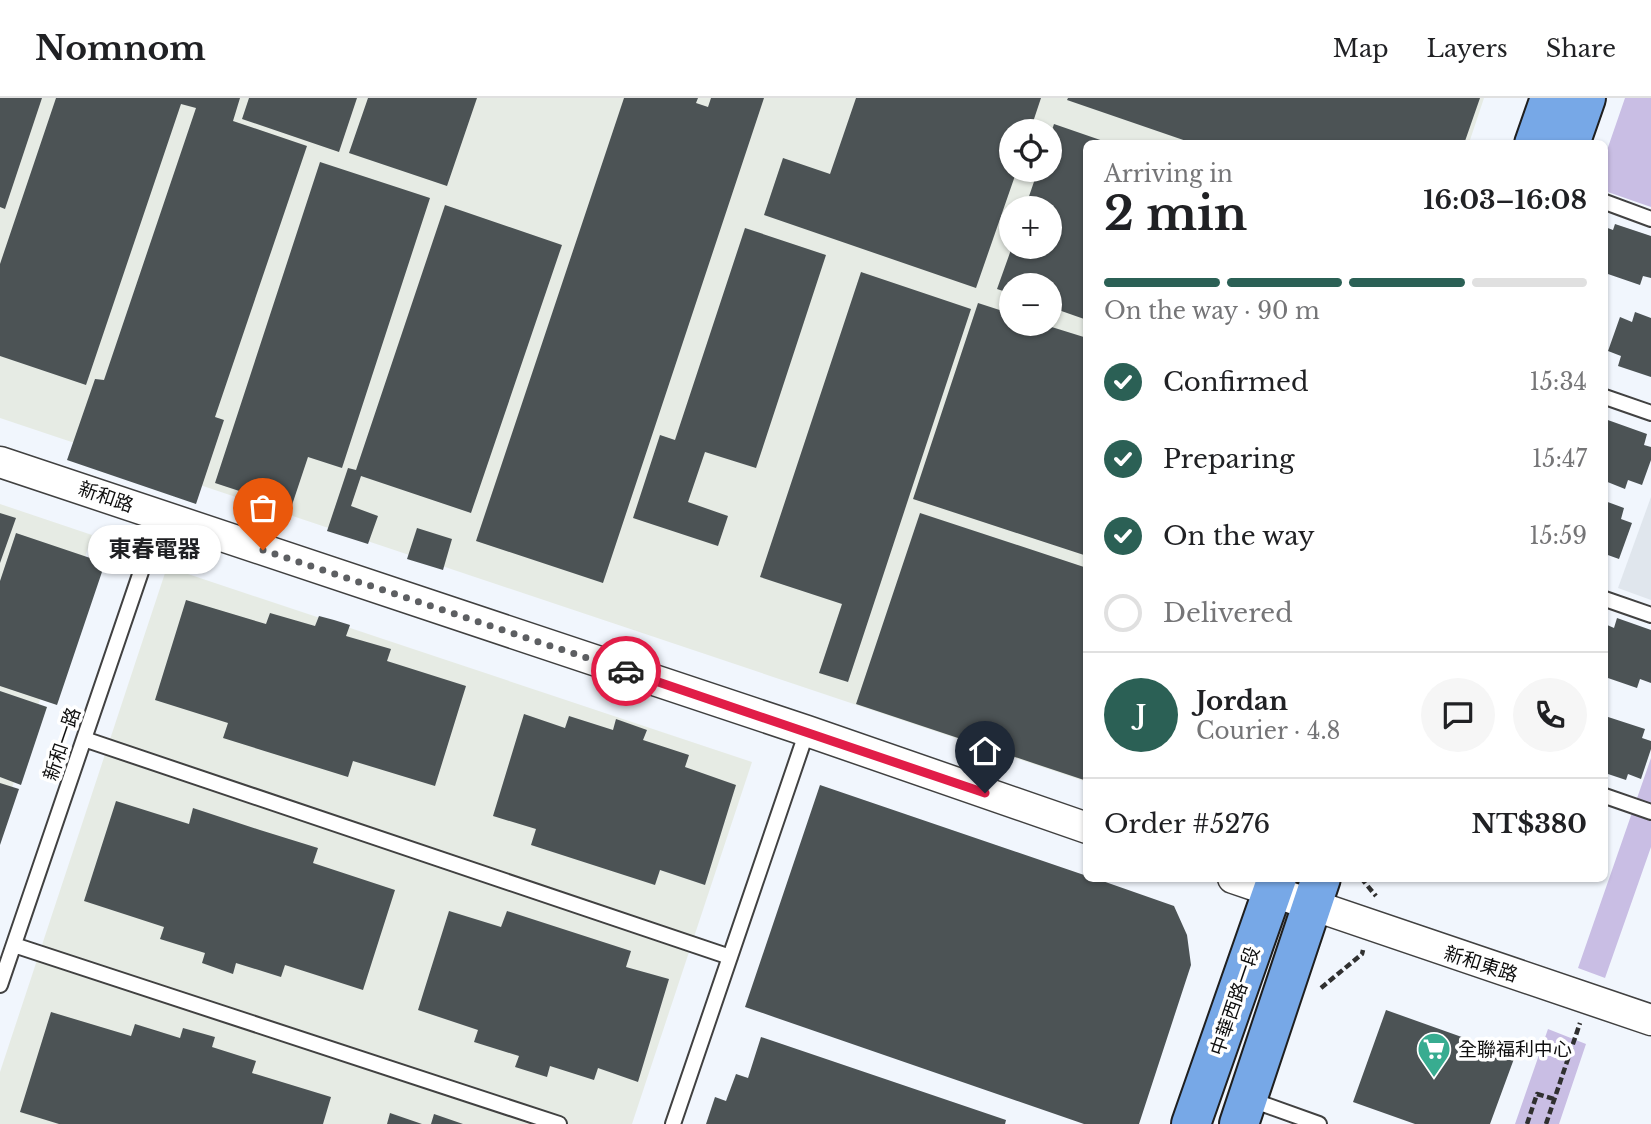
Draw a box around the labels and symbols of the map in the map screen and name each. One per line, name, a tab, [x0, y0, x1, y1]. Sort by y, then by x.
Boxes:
street label: 新和路	[75, 477, 137, 517]
pin	[233, 478, 293, 550]
callout: 東春電器	[88, 526, 221, 574]
courier	[591, 636, 661, 706]
street label: 新和一路	[39, 704, 85, 784]
pin	[955, 721, 1015, 793]
street label: 新和東路	[1441, 941, 1521, 987]
street label: 中華西路一段	[1206, 943, 1264, 1059]
supermarket icon: 全聯福利中心	[1415, 1030, 1453, 1079]
place label: 全聯福利中心	[1458, 1038, 1572, 1061]

